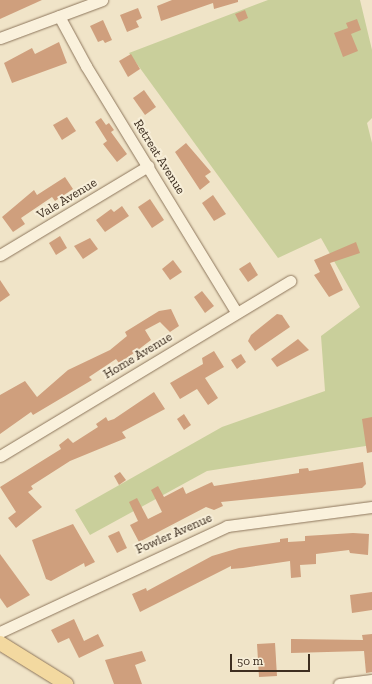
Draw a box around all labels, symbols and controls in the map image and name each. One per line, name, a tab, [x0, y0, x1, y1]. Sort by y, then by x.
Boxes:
street label: Retreat Avenue	[130, 117, 188, 197]
street label: Vale Avenue	[34, 175, 100, 223]
street label: Home Avenue	[101, 329, 175, 383]
street label: Fowler Avenue	[133, 510, 215, 558]
scale bar	[232, 646, 312, 672]
text: 50 m	[237, 654, 263, 668]

